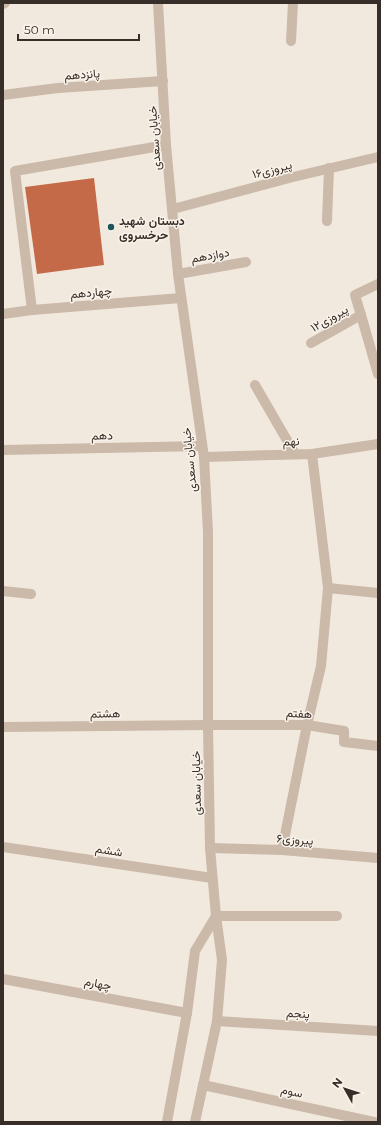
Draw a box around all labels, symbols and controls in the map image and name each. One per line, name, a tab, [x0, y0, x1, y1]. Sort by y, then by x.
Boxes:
scale bar	[18, 16, 139, 42]
text: 50 m	[24, 22, 55, 37]
street label: پانزدهم	[64, 65, 101, 84]
street label: خیابان سعدی	[144, 105, 165, 171]
street label: پیروزی۱۶	[250, 157, 294, 182]
place label: دبستان شهید حرخسروی	[119, 213, 185, 243]
marker: دبستان شهید حرخسروی	[106, 222, 116, 232]
street label: دوازدهم	[190, 244, 231, 267]
street label: چهاردهم	[69, 283, 113, 302]
street label: پیروزی۱۲	[307, 301, 351, 336]
street label: دهم	[91, 427, 113, 444]
street label: خیابان سعدی	[178, 427, 201, 493]
street label: نهم	[282, 433, 300, 450]
street label: هشتم	[90, 705, 120, 722]
street label: هفتم	[285, 705, 312, 722]
street label: خیابان سعدی	[188, 751, 205, 815]
street label: پیروزی۶	[276, 830, 314, 849]
street label: ششم	[94, 840, 124, 861]
street label: چهارم	[83, 973, 113, 994]
street label: پنجم	[286, 1005, 311, 1022]
north arrow	[325, 1069, 365, 1109]
text: N	[329, 1075, 345, 1091]
street label: سوم	[280, 1081, 304, 1102]

